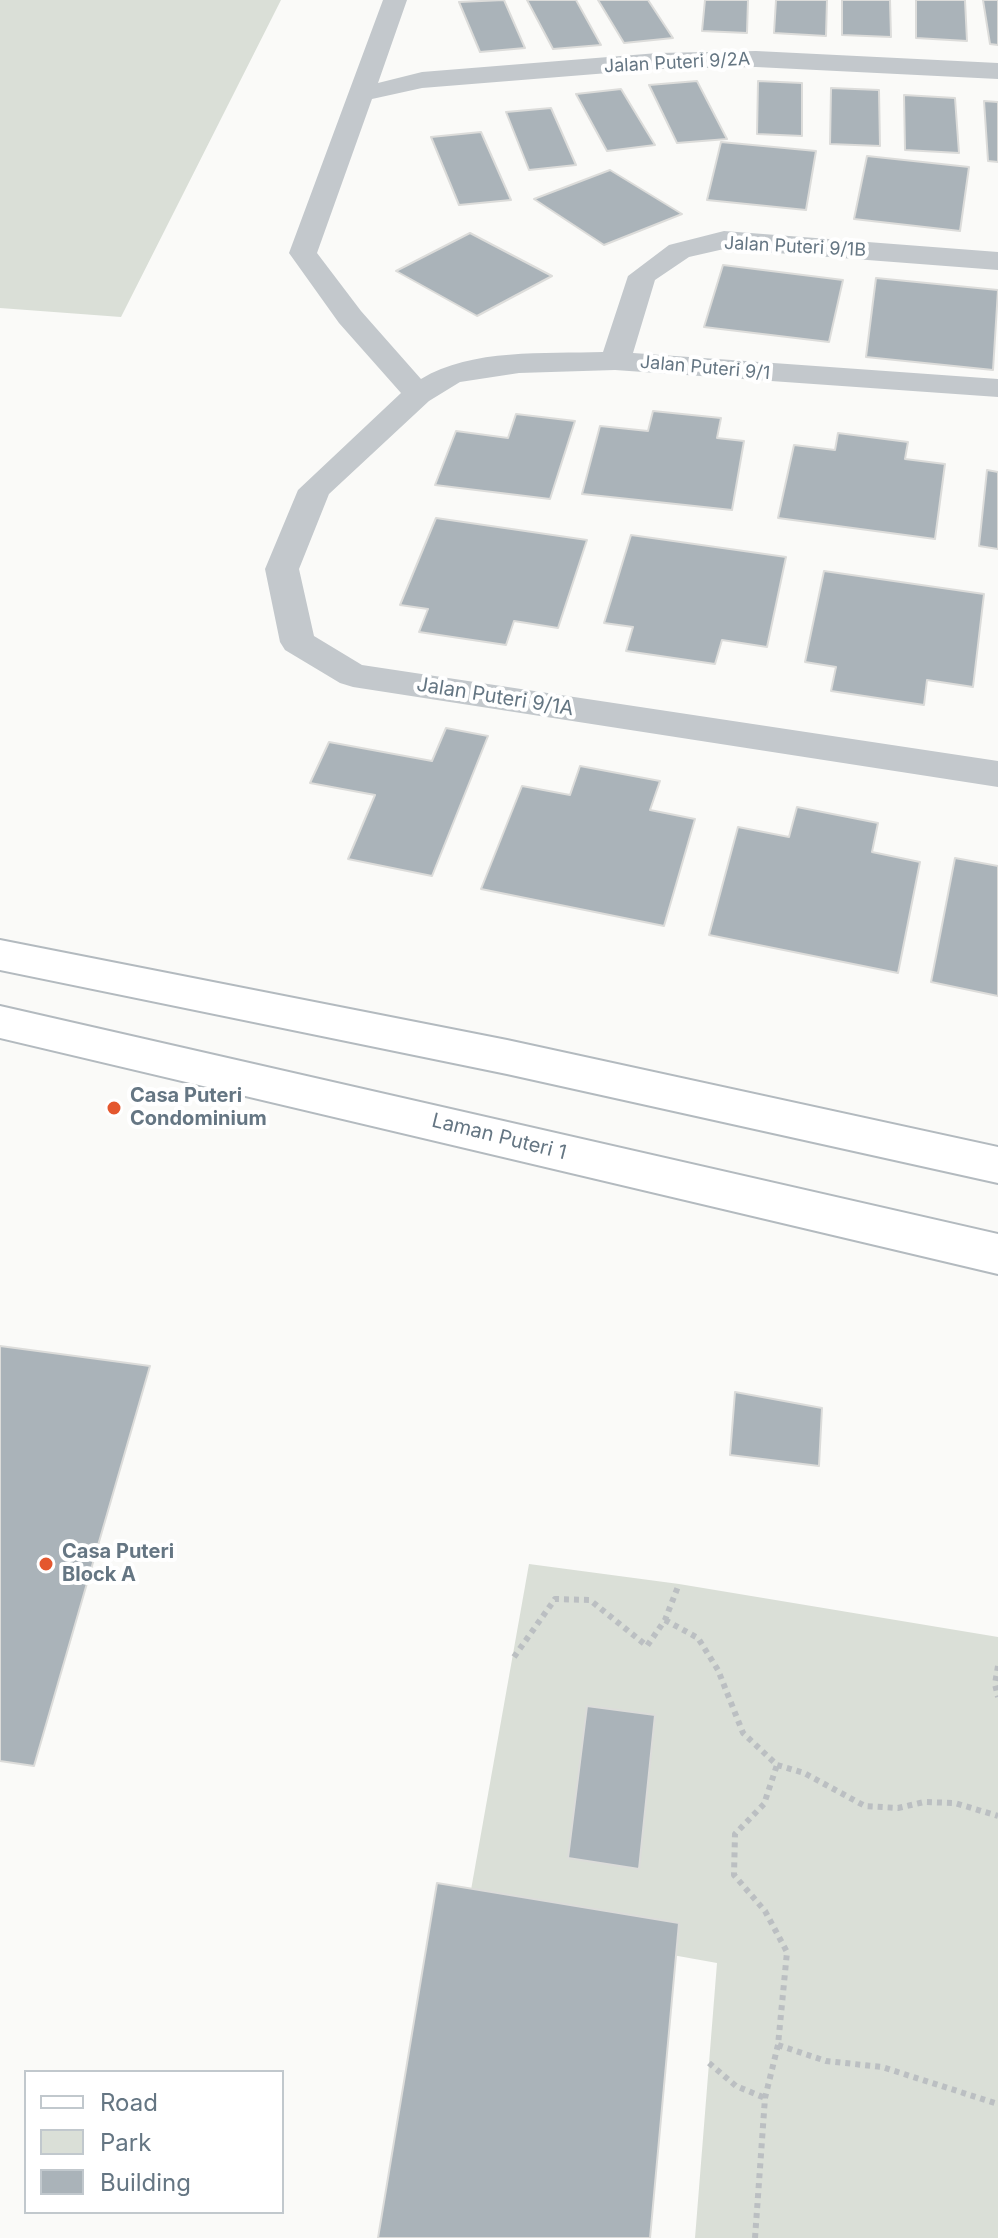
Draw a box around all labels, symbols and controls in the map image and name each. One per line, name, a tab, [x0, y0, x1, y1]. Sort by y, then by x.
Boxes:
street label: Jalan Puteri 9/2A	[603, 48, 751, 78]
street label: Jalan Puteri 9/1B	[723, 232, 867, 262]
street label: Jalan Puteri 9/1	[639, 352, 771, 384]
street label: Jalan Puteri 9/1A	[415, 673, 575, 721]
place label: Casa Puteri Condominium	[130, 1084, 267, 1131]
marker: Casa Puteri Condominium	[105, 1099, 123, 1117]
street label: Laman Puteri 1	[429, 1109, 569, 1165]
place label: Casa Puteri Block A	[62, 1540, 174, 1587]
marker: Casa Puteri Block A	[37, 1555, 55, 1573]
legend	[24, 2070, 284, 2214]
text: Road	[100, 2088, 158, 2117]
text: Park	[100, 2128, 151, 2157]
text: Building	[100, 2168, 191, 2197]

